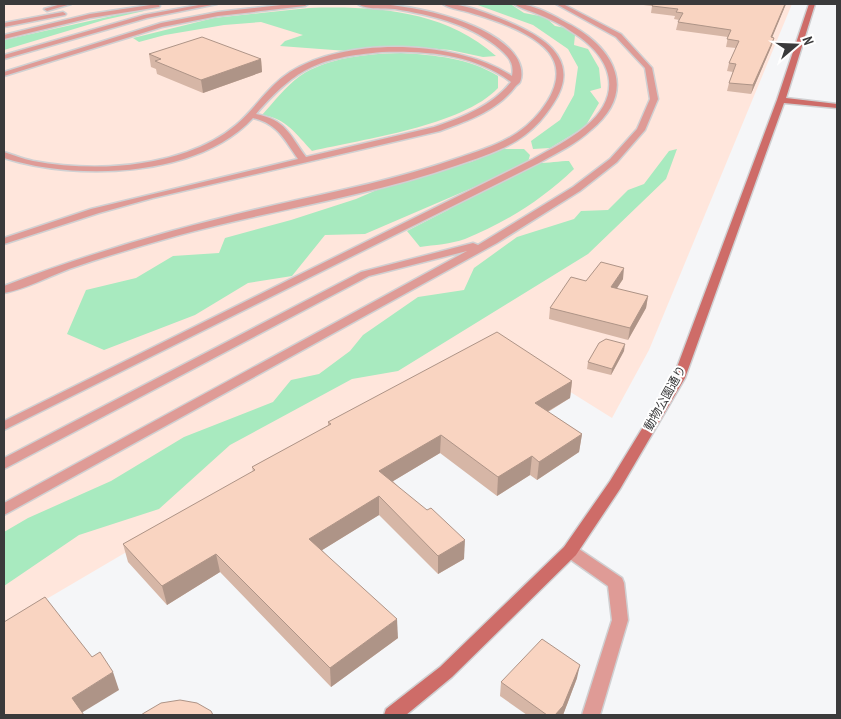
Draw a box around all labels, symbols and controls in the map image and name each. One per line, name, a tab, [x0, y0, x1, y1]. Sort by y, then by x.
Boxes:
north arrow	[771, 20, 821, 70]
text: N	[799, 34, 818, 47]
street label: 動物公園通り	[641, 363, 689, 433]

